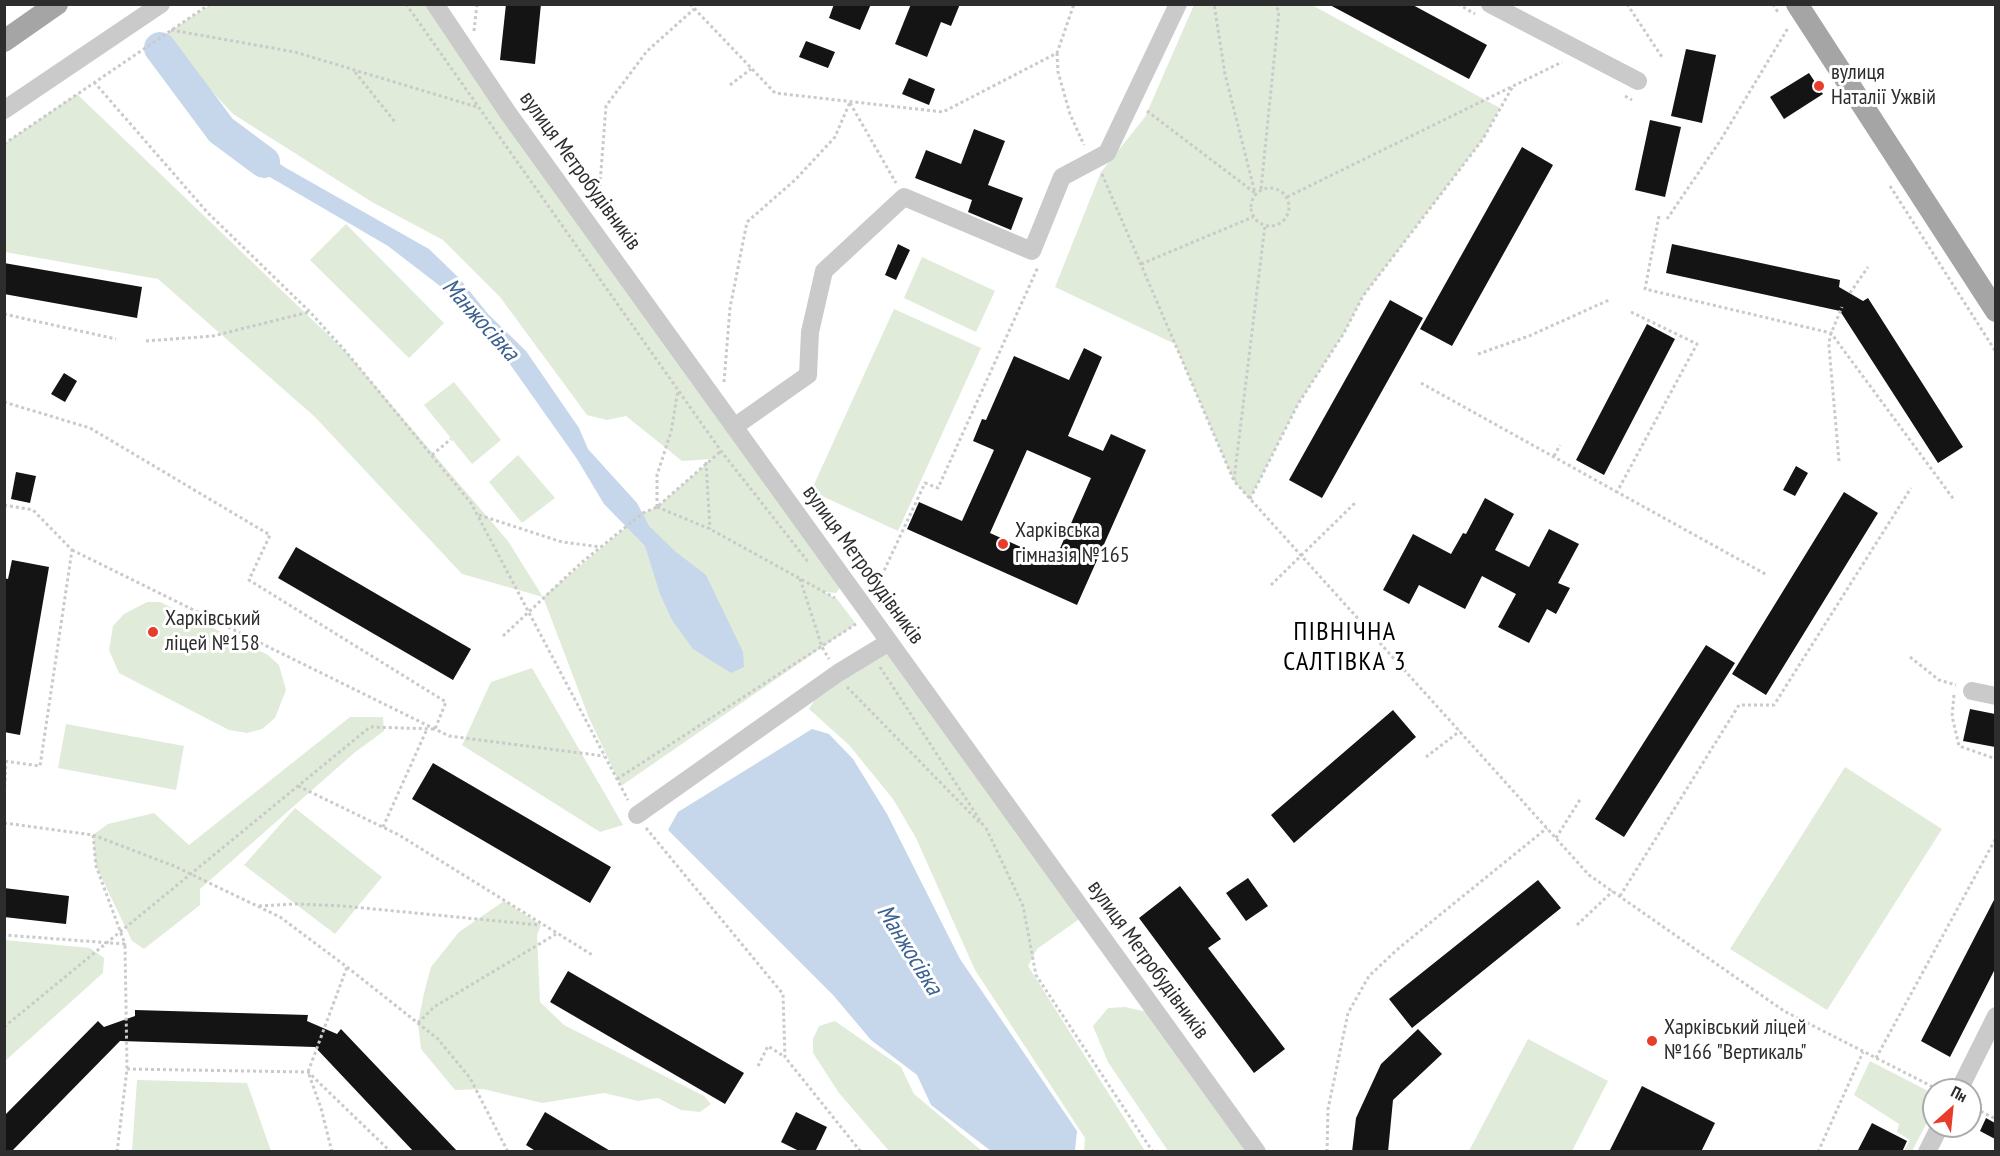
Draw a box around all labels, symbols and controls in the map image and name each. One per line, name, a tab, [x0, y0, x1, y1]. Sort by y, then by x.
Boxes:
place label: вулиця Наталії Ужвій	[1831, 60, 1936, 112]
marker: вулиця Наталії Ужвій	[1812, 79, 1826, 93]
street label: вулиця Метробудівників	[514, 87, 646, 255]
water label: Манжосівка	[436, 273, 524, 367]
street label: вулиця Метробудівників	[797, 481, 929, 649]
place label: Харківська гімназія №165	[1015, 518, 1130, 570]
marker: Харківська гімназія №165	[996, 537, 1010, 551]
place label: Харківський ліцей №158	[165, 606, 260, 658]
district label: ПІВНІЧНА САЛТІВКА 3	[1283, 617, 1407, 678]
marker: Харківський ліцей №158	[146, 625, 160, 639]
street label: вулиця Метробудівників	[1082, 876, 1214, 1044]
water label: Манжосівка	[870, 900, 948, 1000]
place label: Харківський ліцей №166 "Вертикаль"	[1664, 1015, 1807, 1066]
marker: Харківський ліцей №166 "Вертикаль"	[1645, 1034, 1659, 1048]
north arrow	[1922, 1078, 1982, 1138]
text: Пн	[1948, 1081, 1971, 1106]

